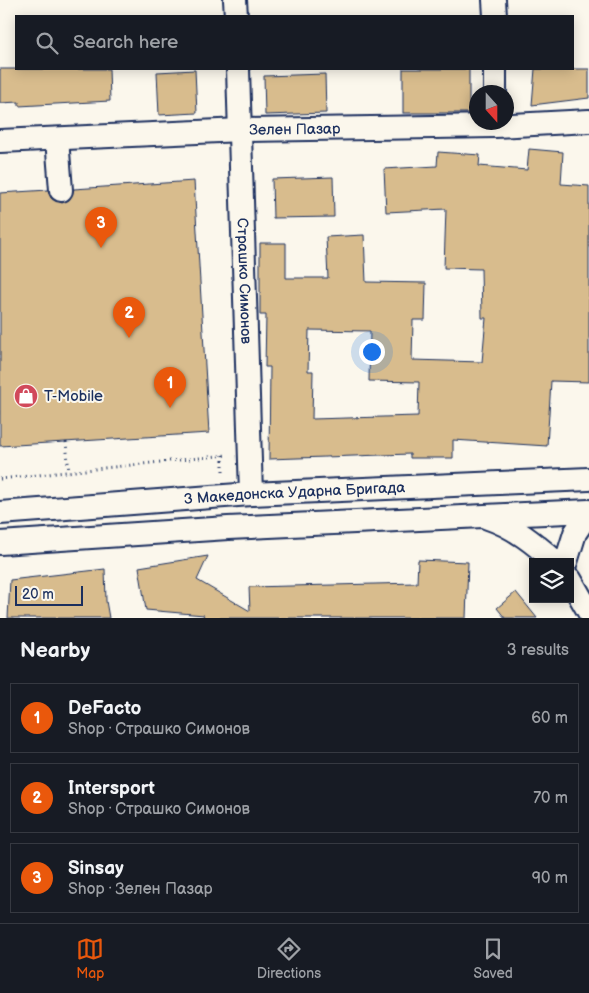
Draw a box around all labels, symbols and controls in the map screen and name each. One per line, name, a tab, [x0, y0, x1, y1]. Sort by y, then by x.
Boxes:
search box	[15, 15, 574, 70]
icon: search	[33, 29, 61, 57]
text: Search here	[73, 31, 178, 54]
north arrow	[469, 85, 514, 130]
street label: Зелен Пазар	[249, 119, 341, 140]
pin: 3	[85, 207, 117, 248]
street label: Страшко Симонов	[233, 218, 255, 344]
pin: 2	[113, 297, 145, 338]
your location	[359, 339, 385, 365]
pin: 1	[154, 367, 186, 408]
shop icon: T-Mobile	[13, 383, 39, 409]
place label: T-Mobile	[44, 387, 103, 406]
street label: 3 Македонска Ударна Бригада	[183, 478, 406, 509]
map controls	[529, 558, 574, 603]
button: layers	[529, 558, 574, 603]
scale bar	[15, 583, 82, 606]
text: 20 m	[22, 586, 54, 603]
text: Nearby	[20, 638, 90, 663]
text: 3 results	[507, 641, 569, 660]
text: DeFacto	[68, 697, 141, 720]
text: 1	[34, 709, 40, 728]
text: 60 m	[531, 709, 568, 728]
text: Shop · Страшко Симонов	[68, 720, 250, 739]
text: Intersport	[68, 777, 155, 800]
text: 2	[32, 789, 42, 808]
text: 70 m	[533, 789, 568, 808]
text: Shop · Страшко Симонов	[68, 800, 250, 819]
text: Sinsay	[68, 857, 124, 880]
text: 3	[32, 869, 42, 888]
text: 90 m	[532, 869, 568, 888]
text: Shop · Зелен Пазар	[68, 880, 213, 899]
tab: Map	[76, 935, 104, 982]
tab: Directions	[257, 935, 321, 982]
tab: Saved	[473, 935, 513, 982]

